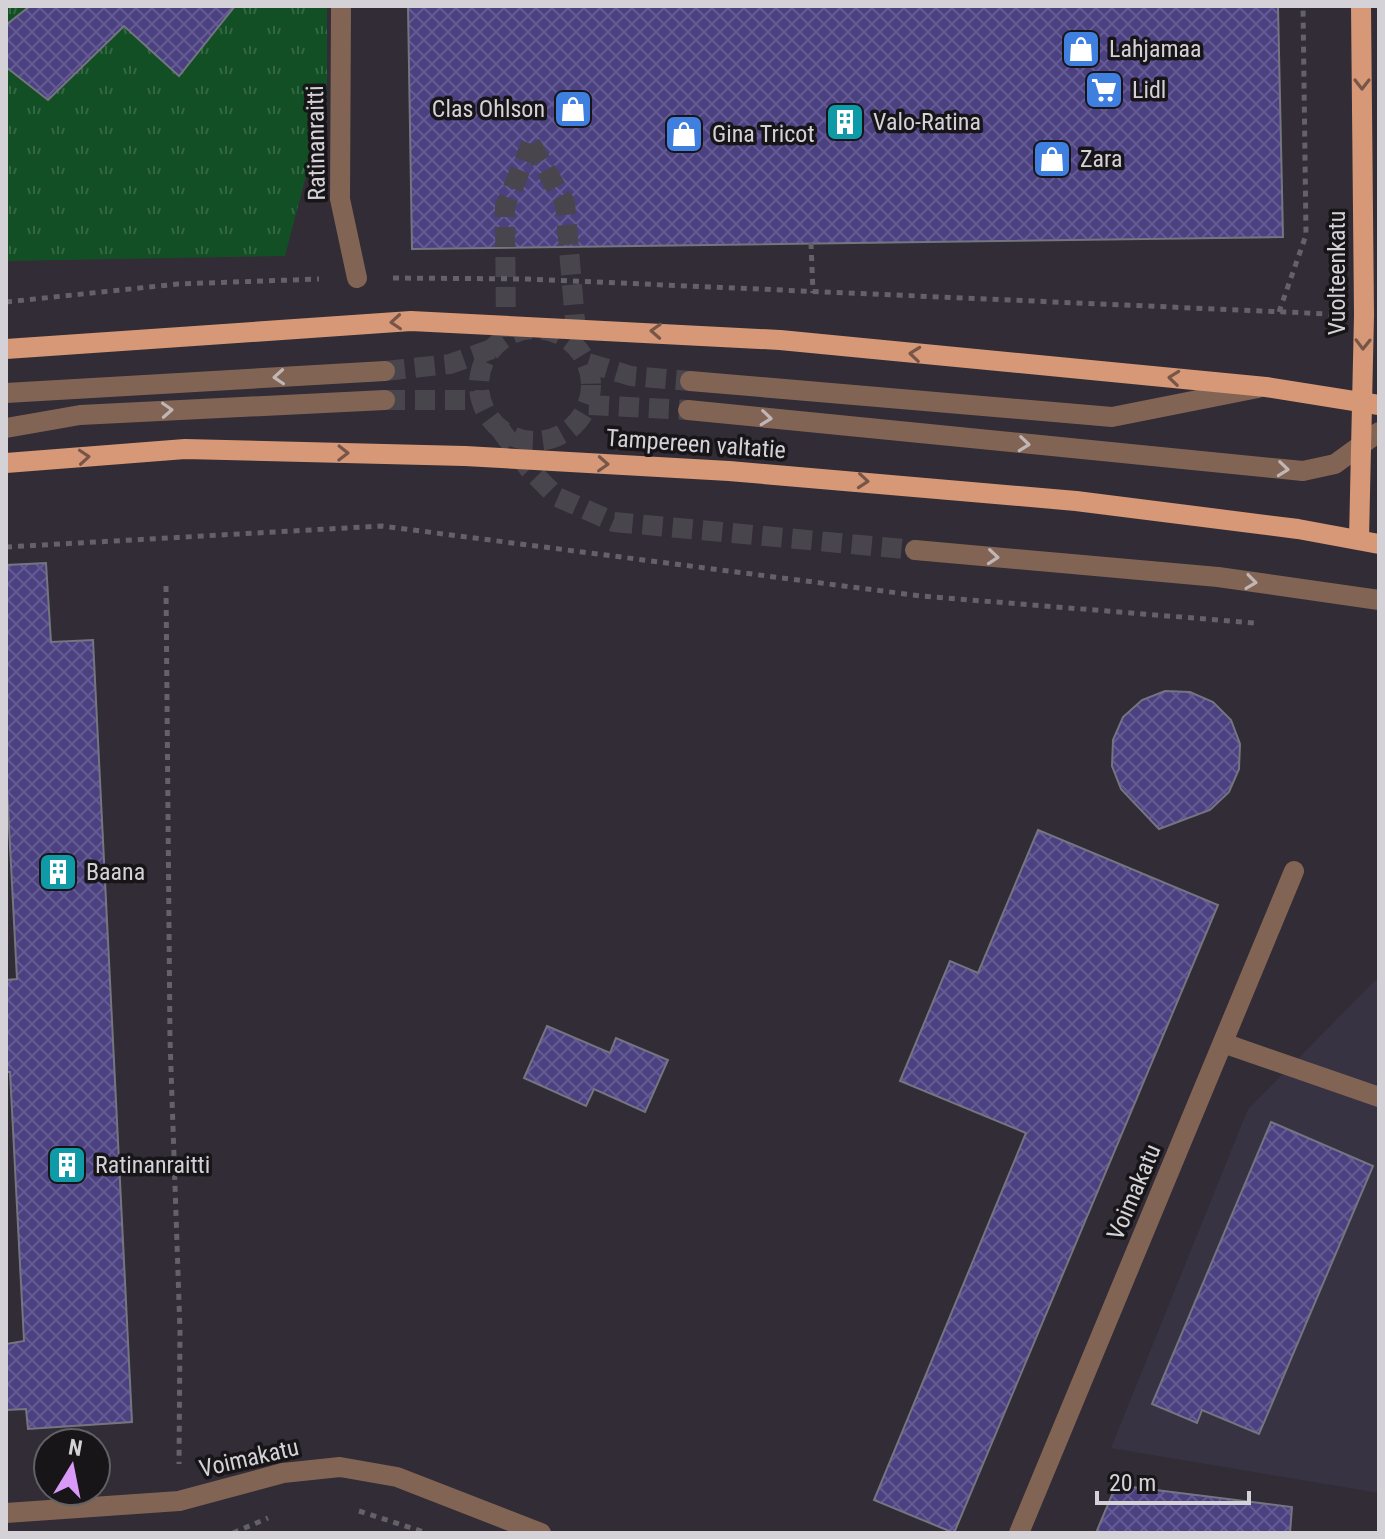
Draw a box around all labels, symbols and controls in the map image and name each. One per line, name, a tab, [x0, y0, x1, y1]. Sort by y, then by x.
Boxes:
shop icon: Lahjamaa	[1060, 28, 1102, 70]
place label: Lahjamaa	[1109, 35, 1201, 63]
supermarket icon: Lidl	[1083, 69, 1125, 111]
place label: Lidl	[1132, 76, 1166, 104]
one-way arrow	[1353, 78, 1370, 91]
street label: Ratinanraitti	[301, 85, 331, 201]
shop icon: Clas Ohlson	[552, 88, 594, 130]
place label: Clas Ohlson	[432, 95, 545, 123]
building icon: Valo-Ratina	[824, 101, 866, 143]
place label: Valo-Ratina	[873, 108, 981, 136]
shop icon: Gina Tricot	[663, 113, 705, 155]
place label: Gina Tricot	[712, 120, 815, 148]
shop icon: Zara	[1031, 138, 1073, 180]
place label: Zara	[1080, 145, 1122, 173]
street label: Vuolteenkatu	[1323, 211, 1351, 335]
one-way arrow	[389, 313, 402, 330]
one-way arrow	[649, 323, 662, 340]
one-way arrow	[1354, 338, 1372, 351]
one-way arrow	[908, 345, 921, 362]
one-way arrow	[272, 368, 285, 385]
one-way arrow	[1167, 369, 1180, 386]
one-way arrow	[161, 402, 174, 419]
one-way arrow	[760, 409, 773, 426]
street label: Tampereen valtatie	[605, 424, 787, 464]
one-way arrow	[1018, 435, 1031, 452]
one-way arrow	[337, 444, 350, 462]
one-way arrow	[78, 449, 91, 466]
one-way arrow	[597, 455, 610, 472]
one-way arrow	[1277, 461, 1290, 478]
one-way arrow	[857, 473, 870, 490]
one-way arrow	[986, 548, 999, 565]
one-way arrow	[1244, 573, 1258, 590]
building icon: Baana	[37, 851, 79, 893]
place label: Baana	[86, 858, 145, 886]
street label: Voimakatu	[1101, 1140, 1167, 1244]
building icon: Ratinanraitti	[46, 1144, 88, 1186]
place label: Ratinanraitti	[95, 1151, 210, 1179]
north arrow	[32, 1427, 112, 1507]
street label: Voimakatu	[197, 1433, 301, 1483]
text: N	[67, 1434, 84, 1461]
scale bar	[1097, 1455, 1249, 1505]
text: 20 m	[1109, 1469, 1156, 1497]

